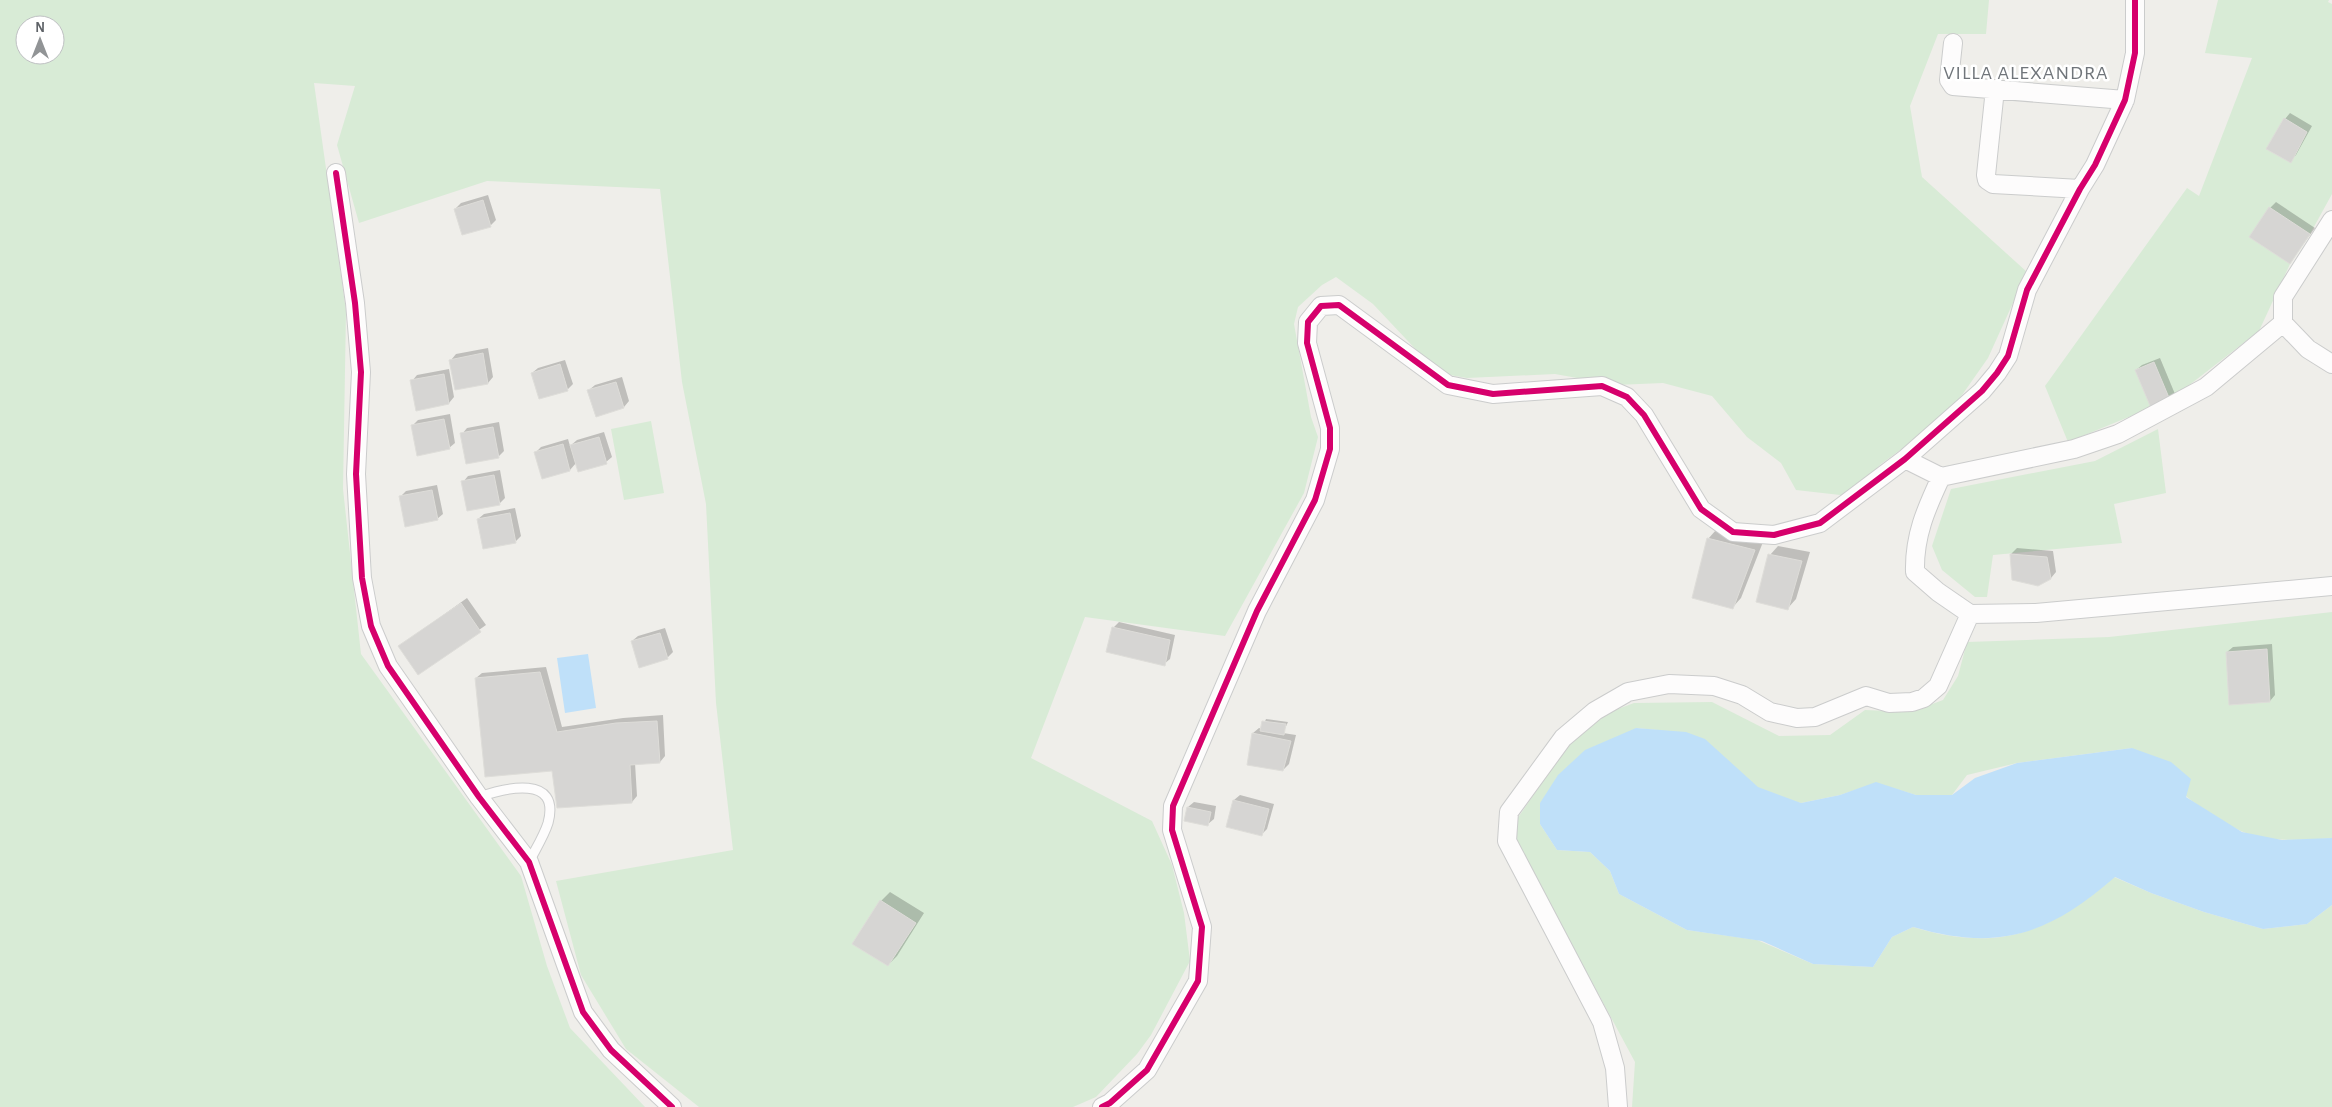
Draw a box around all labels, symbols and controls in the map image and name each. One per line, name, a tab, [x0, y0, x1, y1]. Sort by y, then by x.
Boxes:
north arrow	[15, 15, 65, 65]
text: N	[35, 21, 45, 35]
district label: VILLA ALEXANDRA	[1943, 63, 2109, 83]

